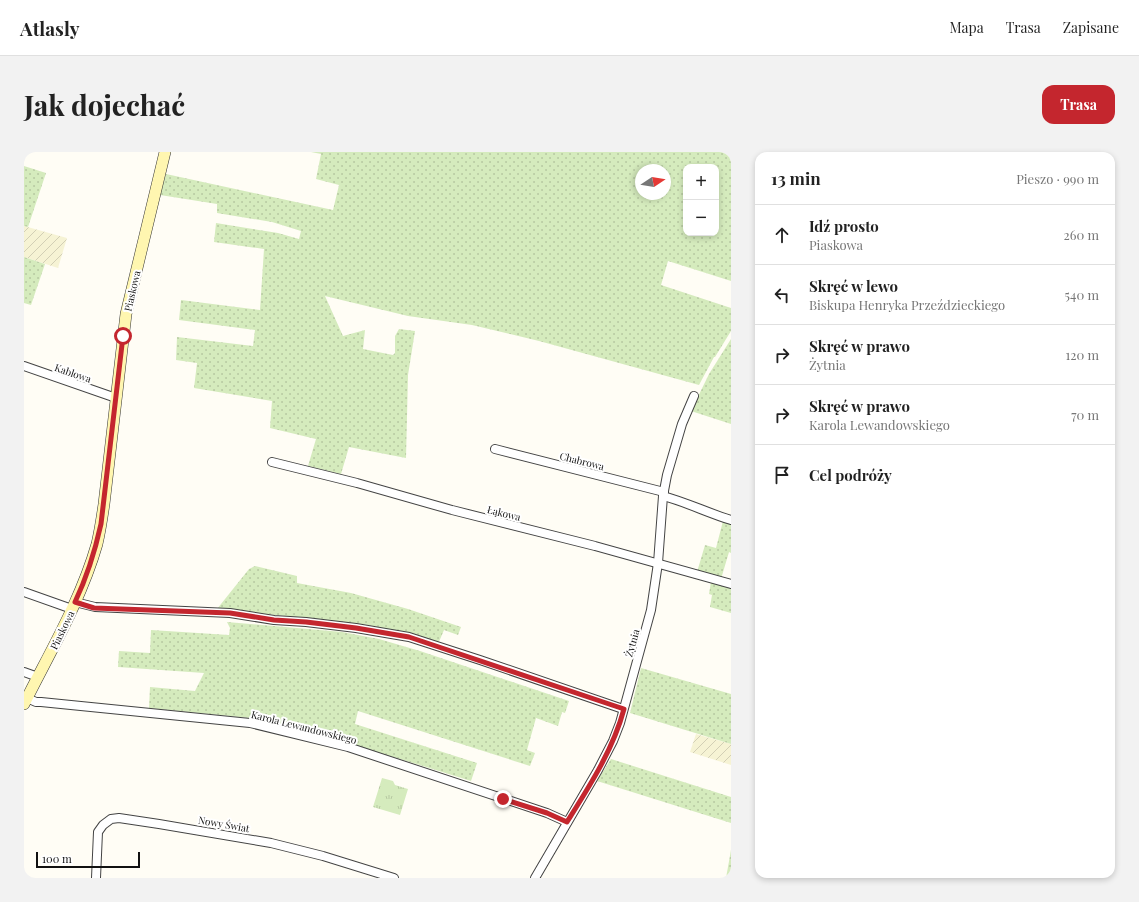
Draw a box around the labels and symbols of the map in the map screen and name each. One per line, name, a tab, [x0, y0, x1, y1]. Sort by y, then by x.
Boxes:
north arrow	[635, 164, 671, 200]
street label: Piaskowa	[121, 269, 143, 313]
route start	[114, 327, 132, 345]
street label: Kablowa	[53, 360, 93, 386]
street label: Chabrowa	[558, 449, 606, 473]
street label: Łąkowa	[486, 502, 522, 524]
street label: Piaskowa	[47, 608, 77, 652]
street label: Żytnia	[621, 627, 643, 659]
street label: Karola Lewandowskiego	[250, 707, 359, 747]
route end	[494, 790, 512, 808]
street label: Nowy Świat	[197, 813, 251, 835]
scale bar	[36, 850, 140, 869]

